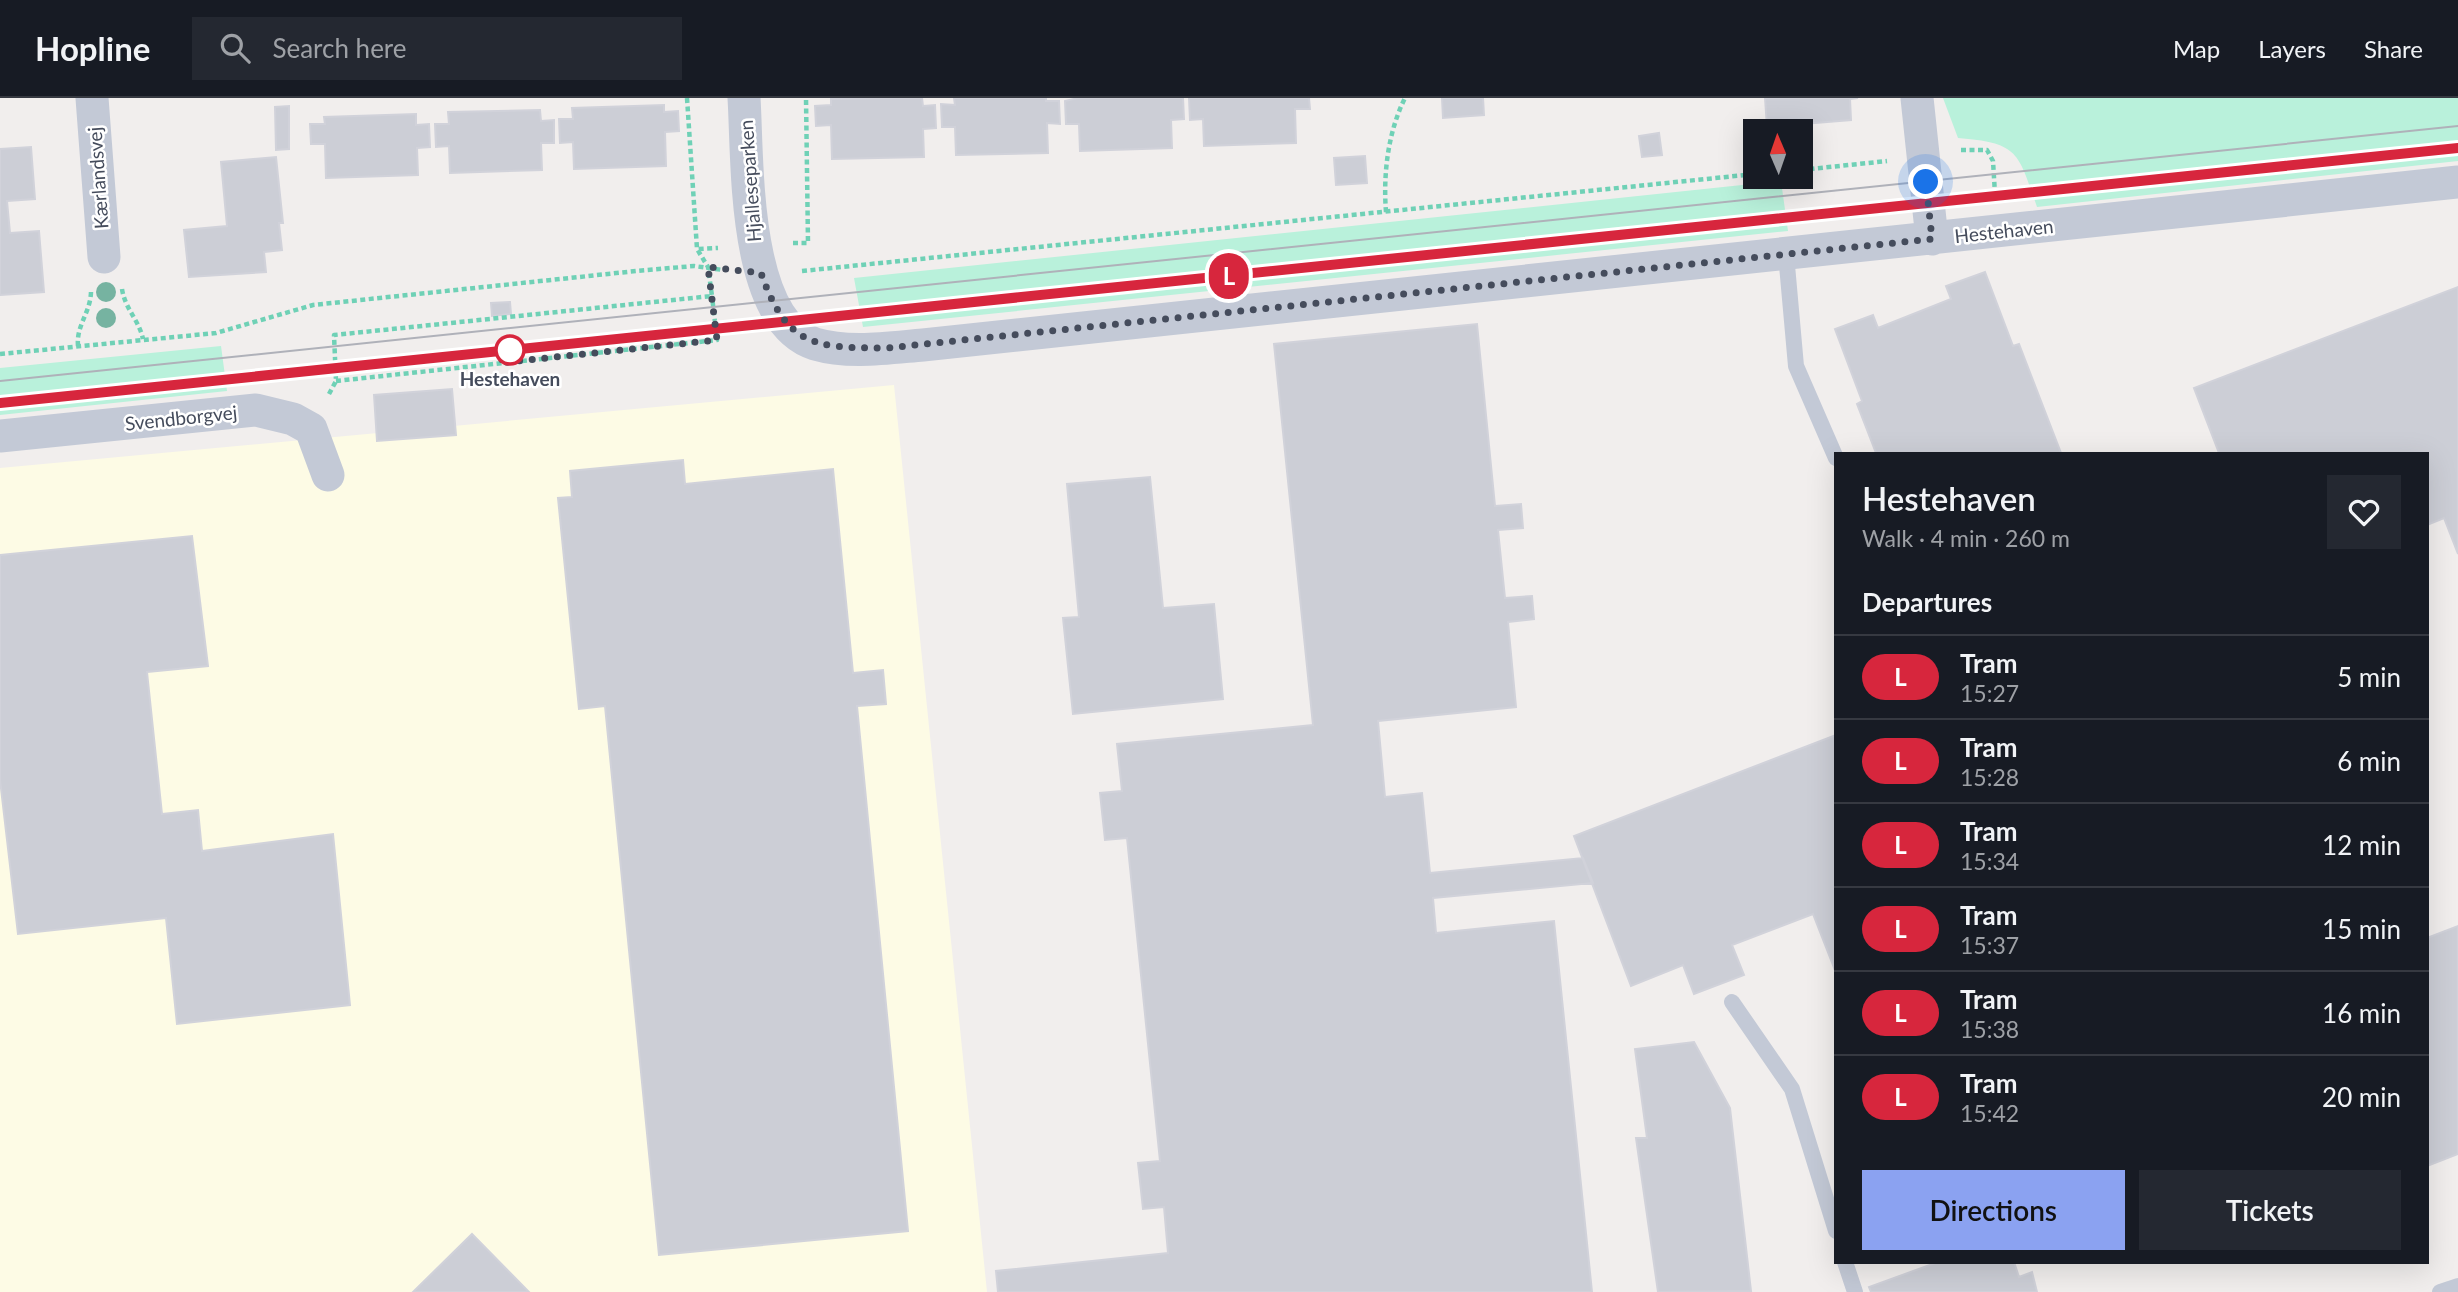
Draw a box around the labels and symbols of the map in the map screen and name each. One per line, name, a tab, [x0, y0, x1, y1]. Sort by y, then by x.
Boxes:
street label: Hjalleseparken	[734, 119, 765, 243]
north arrow	[1743, 119, 1813, 189]
street label: Kærlandsvej	[82, 126, 113, 230]
your location	[1908, 164, 1943, 199]
street label: Hestehaven	[1953, 214, 2055, 247]
line badge: L	[1206, 253, 1252, 299]
marker: Hestehaven	[495, 335, 525, 365]
place label: Hestehaven	[460, 367, 560, 390]
street label: Svendborgvej	[124, 400, 238, 435]

